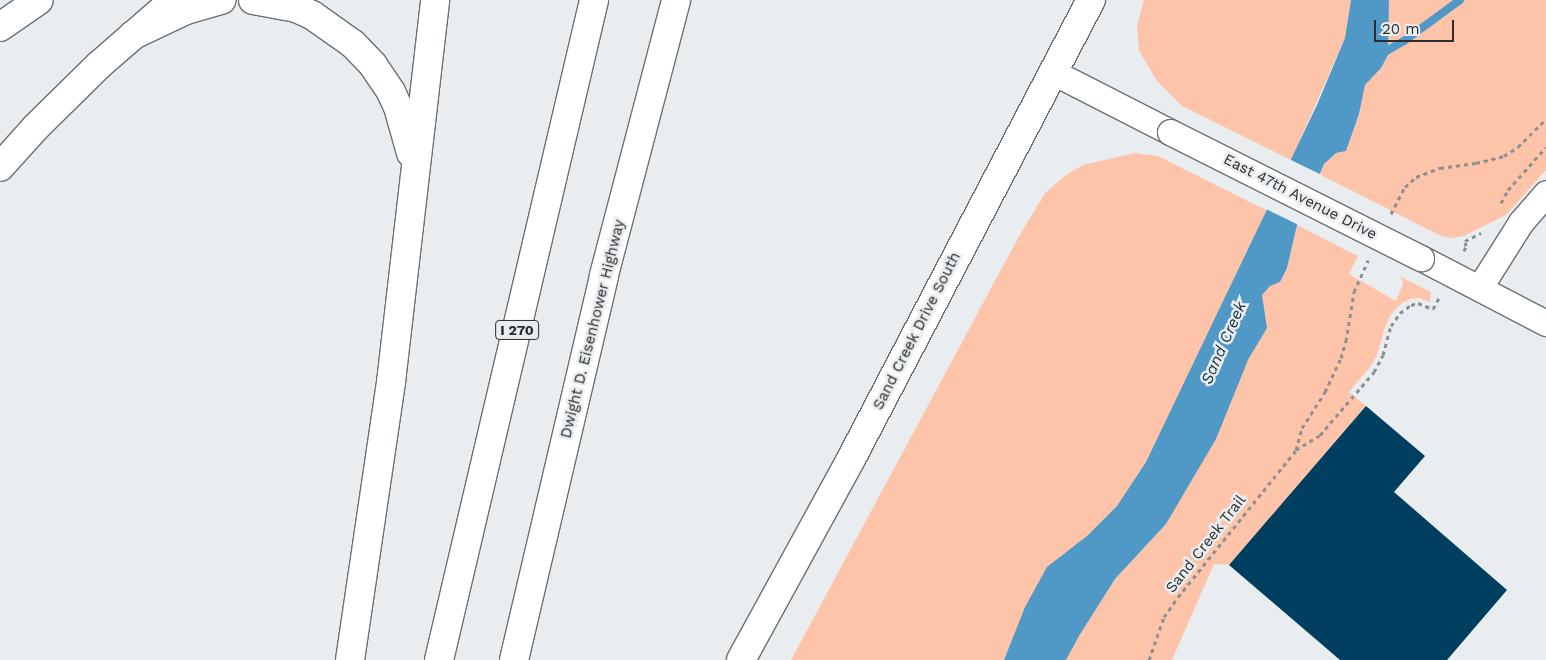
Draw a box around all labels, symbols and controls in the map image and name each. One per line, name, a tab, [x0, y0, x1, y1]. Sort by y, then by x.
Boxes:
scale bar	[1376, 10, 1456, 42]
text: 20 m	[1382, 20, 1420, 38]
street label: East 47th Avenue Drive	[1220, 150, 1380, 244]
street label: Dwight D. Eisenhower Highway	[557, 218, 629, 440]
street label: Sand Creek Drive South	[869, 249, 965, 413]
water label: Sand Creek	[1197, 299, 1251, 387]
road number: I 270	[494, 318, 540, 342]
street label: Sand Creek Trail	[1162, 491, 1250, 597]

